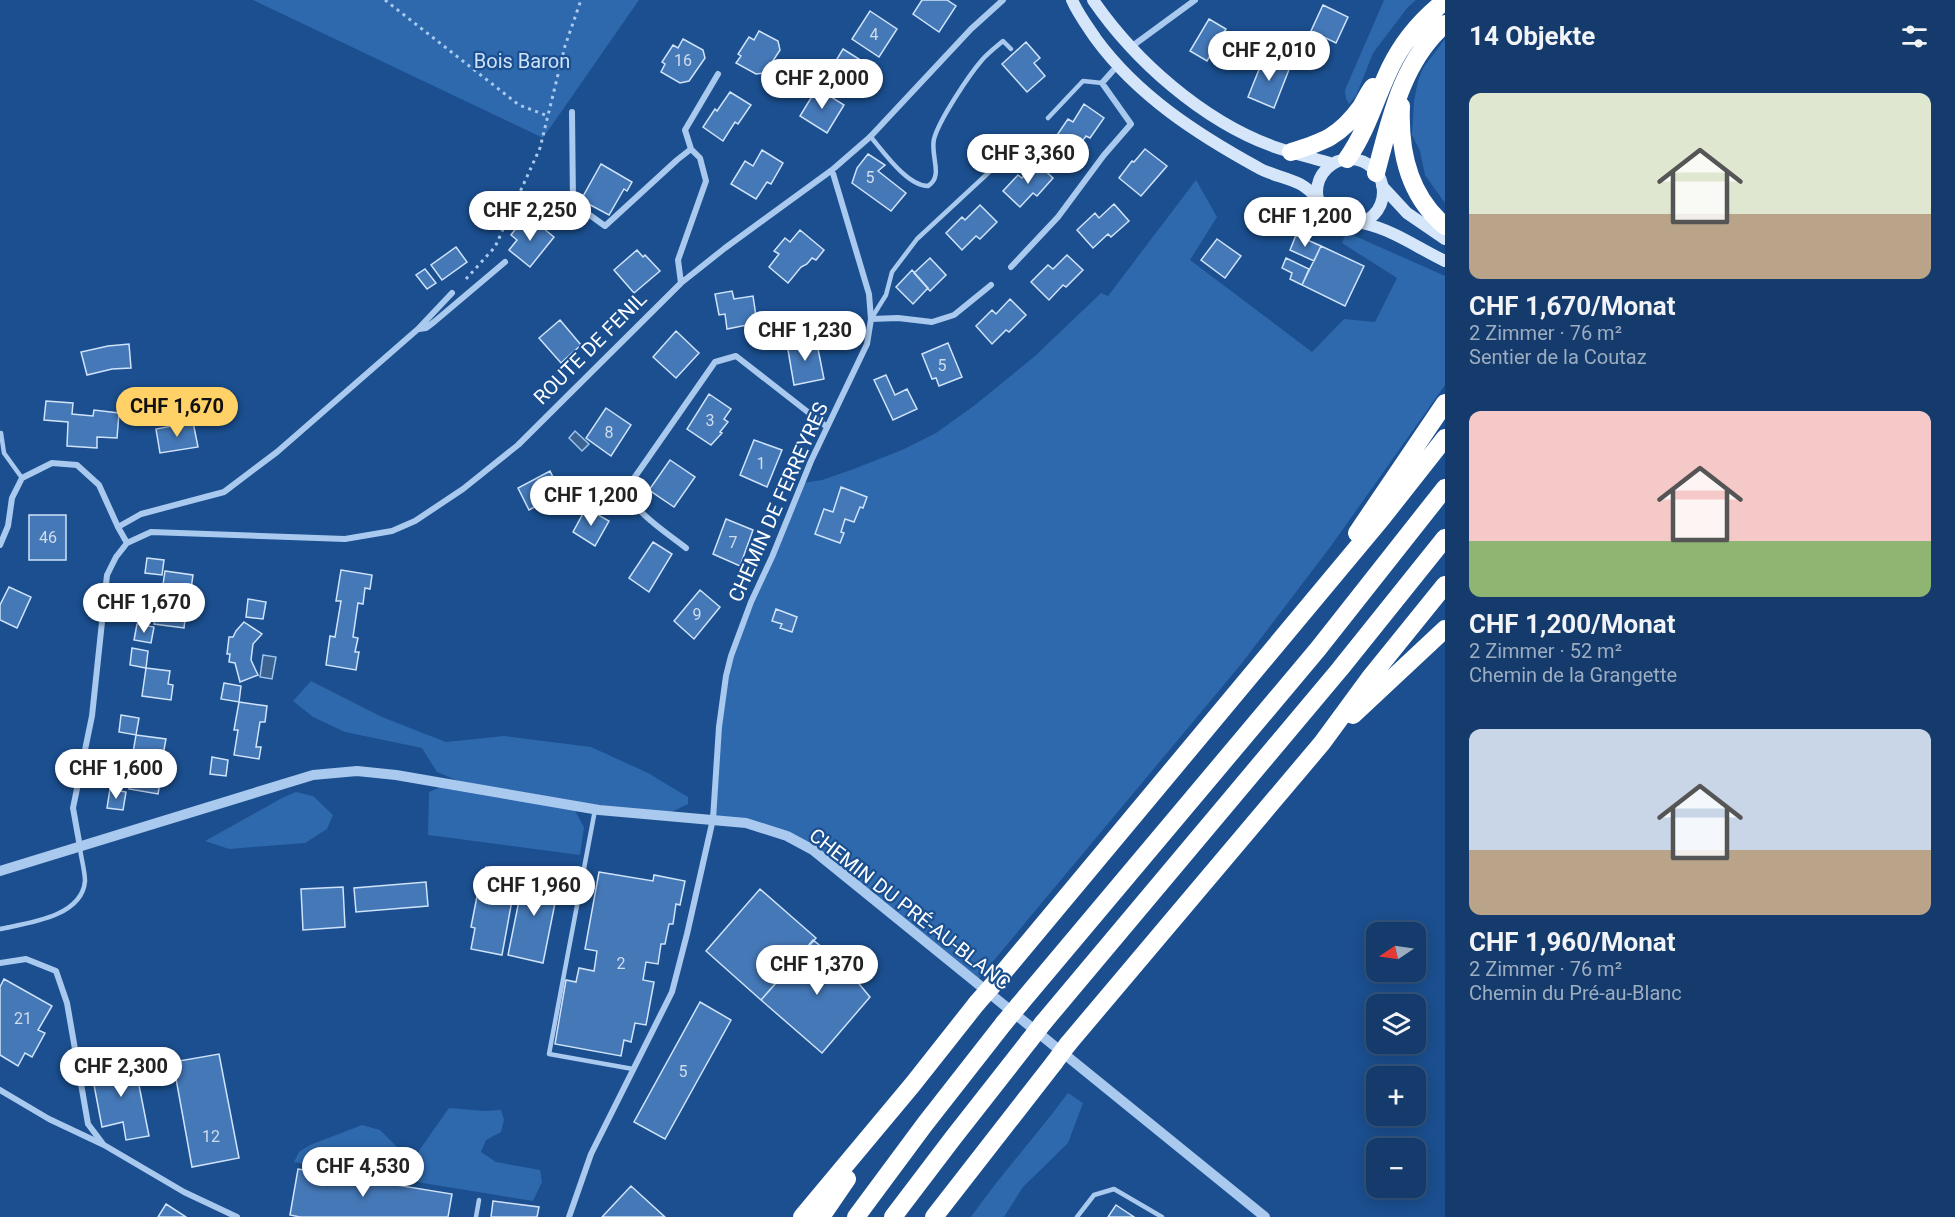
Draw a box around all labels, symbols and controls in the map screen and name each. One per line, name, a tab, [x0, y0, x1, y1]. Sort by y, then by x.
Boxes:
icon: filters	[1898, 20, 1931, 53]
text: 14 Objekte	[1469, 21, 1595, 51]
house number: 4	[870, 25, 879, 44]
pin: CHF 2,010	[1200, 31, 1338, 82]
text: CHF 2,010	[1222, 38, 1316, 62]
park label: Bois Baron	[474, 49, 570, 73]
house number: 16	[674, 51, 692, 70]
pin: CHF 2,000	[753, 59, 891, 110]
text: CHF 2,000	[775, 66, 869, 90]
icon: home	[1646, 132, 1754, 240]
pin: CHF 3,360	[959, 134, 1097, 185]
text: CHF 3,360	[981, 141, 1075, 165]
house number: 5	[866, 168, 875, 187]
pin: CHF 2,250	[461, 191, 599, 242]
pin: CHF 1,200	[1236, 197, 1374, 248]
text: CHF 2,250	[483, 198, 577, 222]
text: CHF 1,200	[1258, 204, 1352, 228]
street label: ROUTE DE FENIL	[529, 286, 652, 409]
text: CHF 1,670/Monat	[1469, 291, 1676, 321]
pin: CHF 1,230	[736, 311, 874, 362]
text: CHF 1,230	[758, 318, 852, 342]
text: 2 Zimmer · 76 m²	[1469, 321, 1622, 345]
text: Sentier de la Coutaz	[1469, 345, 1647, 369]
house number: 5	[938, 356, 947, 375]
pin: CHF 1,670	[108, 387, 246, 438]
text: CHF 1,670	[130, 394, 224, 418]
street label: CHEMIN DE FERREYRES	[723, 398, 833, 606]
house number: 3	[706, 411, 715, 430]
house number: 8	[605, 423, 614, 442]
icon: home	[1646, 450, 1754, 558]
house number: 1	[757, 454, 766, 473]
pin: CHF 1,200	[522, 476, 660, 527]
text: CHF 1,200	[544, 483, 638, 507]
house number: 46	[39, 528, 57, 547]
house number: 7	[729, 533, 738, 552]
pin: CHF 1,670	[75, 583, 213, 634]
text: CHF 1,670	[97, 590, 191, 614]
house number: 9	[693, 605, 702, 624]
text: CHF 1,200/Monat	[1469, 609, 1676, 639]
text: 2 Zimmer · 52 m²	[1469, 639, 1622, 663]
text: Chemin de la Grangette	[1469, 663, 1677, 687]
pin: CHF 1,600	[47, 749, 185, 800]
text: CHF 1,600	[69, 756, 163, 780]
icon: home	[1646, 768, 1754, 876]
street label: CHEMIN DU PRÉ-AU-BLANC	[805, 823, 1015, 995]
pin: CHF 1,960	[465, 866, 603, 917]
text: CHF 1,960	[487, 873, 581, 897]
north arrow	[1366, 922, 1426, 982]
map controls	[1366, 922, 1426, 1198]
text: CHF 1,960/Monat	[1469, 927, 1676, 957]
pin: CHF 1,370	[748, 945, 886, 996]
text: CHF 1,370	[770, 952, 864, 976]
house number: 2	[617, 954, 626, 973]
text: 2 Zimmer · 76 m²	[1469, 957, 1622, 981]
text: Chemin du Pré-au-Blanc	[1469, 981, 1682, 1005]
button: layers	[1366, 994, 1426, 1054]
house number: 21	[14, 1009, 32, 1028]
pin: CHF 2,300	[52, 1047, 190, 1098]
text: CHF 2,300	[74, 1054, 168, 1078]
house number: 5	[679, 1062, 688, 1081]
button: +	[1366, 1066, 1426, 1126]
house number: 12	[202, 1127, 220, 1146]
button: −	[1366, 1138, 1426, 1198]
pin: CHF 4,530	[294, 1147, 432, 1198]
text: CHF 4,530	[316, 1154, 410, 1178]

